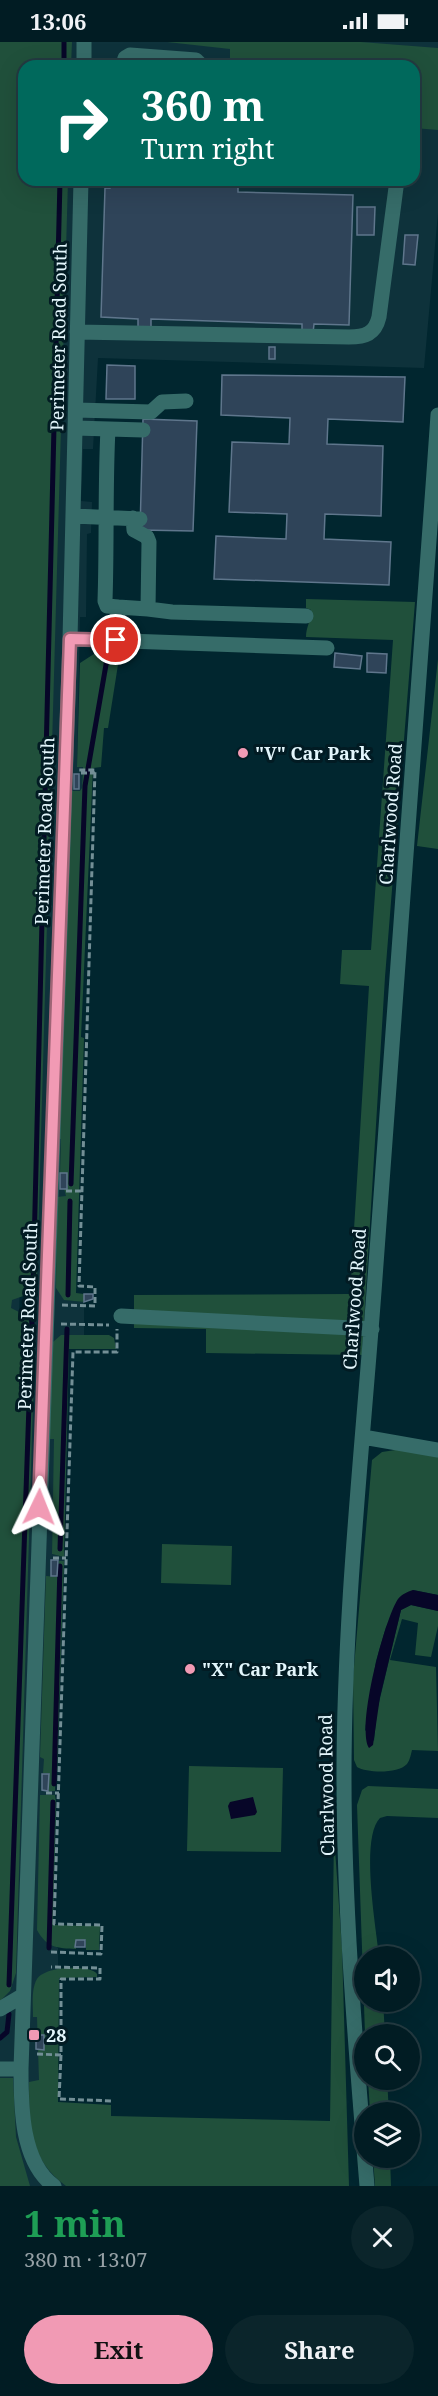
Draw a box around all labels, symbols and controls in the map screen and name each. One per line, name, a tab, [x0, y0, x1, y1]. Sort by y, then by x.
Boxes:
text: 13:06	[30, 6, 86, 36]
text: 360 m	[141, 76, 265, 133]
icon: right	[42, 84, 120, 162]
text: Turn right	[141, 130, 274, 167]
street label: Perimeter Road South	[44, 243, 72, 431]
pin	[90, 614, 141, 665]
icon: arrive	[99, 623, 132, 656]
street label: Perimeter Road South	[29, 737, 59, 925]
place label: "V" Car Park	[255, 741, 371, 765]
street label: Charlwood Road	[373, 742, 407, 886]
marker: "V" Car Park	[236, 746, 250, 760]
street label: Perimeter Road South	[12, 1222, 42, 1410]
street label: Charlwood Road	[337, 1227, 371, 1371]
position arrow	[7, 1475, 71, 1539]
place label: "X" Car Park	[202, 1657, 319, 1681]
marker: "X" Car Park	[183, 1662, 197, 1676]
street label: Charlwood Road	[313, 1714, 339, 1856]
map controls	[354, 1946, 420, 2168]
button: sound	[354, 1946, 420, 2012]
place label: 28	[46, 2023, 66, 2047]
button: search	[354, 2024, 420, 2090]
marker: 28	[27, 2028, 41, 2042]
button: layers	[354, 2102, 420, 2168]
text: 1 min	[24, 2199, 126, 2248]
button: close	[351, 2206, 414, 2269]
text: 380 m · 13:07	[24, 2246, 147, 2273]
button: Exit	[24, 2315, 213, 2384]
button: Share	[225, 2315, 414, 2384]

